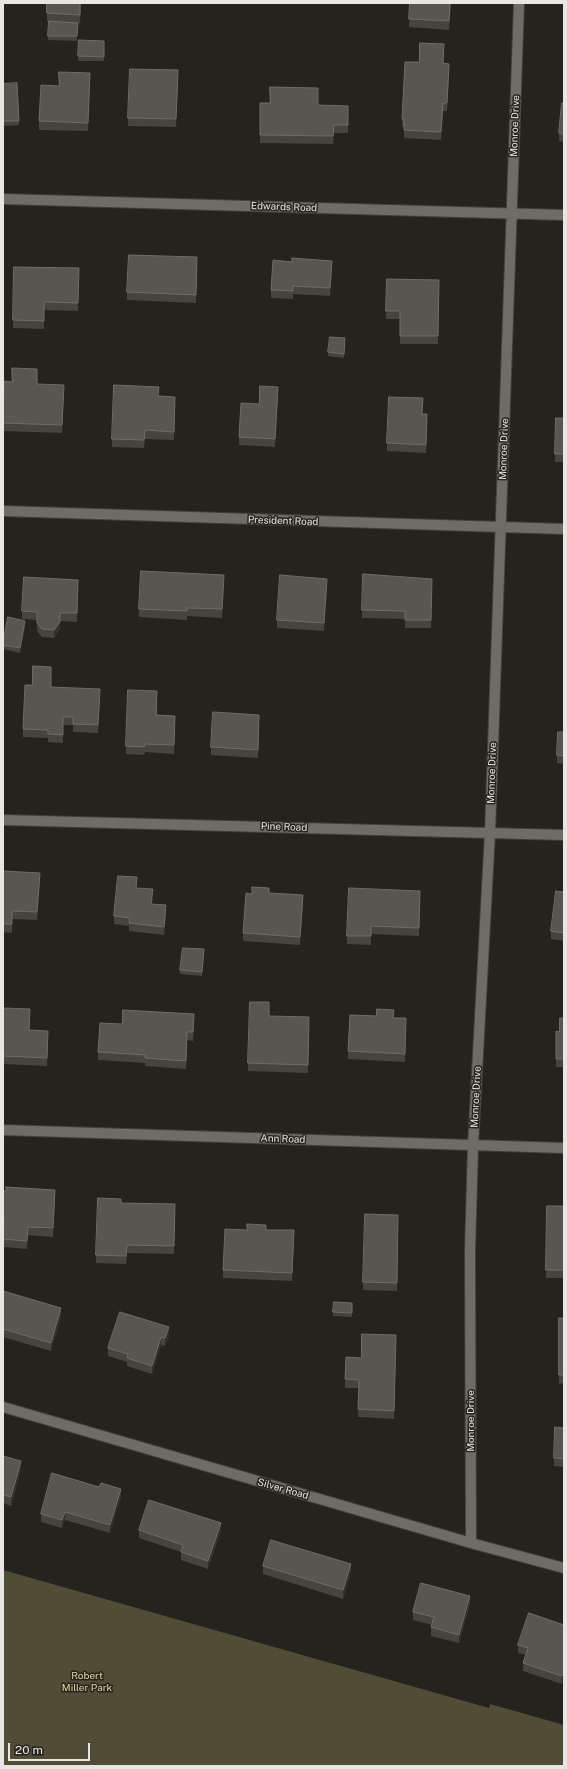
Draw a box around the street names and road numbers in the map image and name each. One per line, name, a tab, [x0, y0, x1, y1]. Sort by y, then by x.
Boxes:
street label: Monroe Drive	[508, 95, 522, 157]
street label: Edwards Road	[251, 200, 317, 214]
street label: Monroe Drive	[497, 418, 511, 480]
street label: President Road	[248, 514, 318, 528]
street label: Monroe Drive	[485, 742, 499, 804]
street label: Pine Road	[261, 820, 307, 834]
street label: Monroe Drive	[468, 1066, 484, 1128]
street label: Ann Road	[260, 1132, 306, 1146]
street label: Monroe Drive	[465, 1390, 477, 1452]
street label: Silver Road	[256, 1476, 310, 1502]

